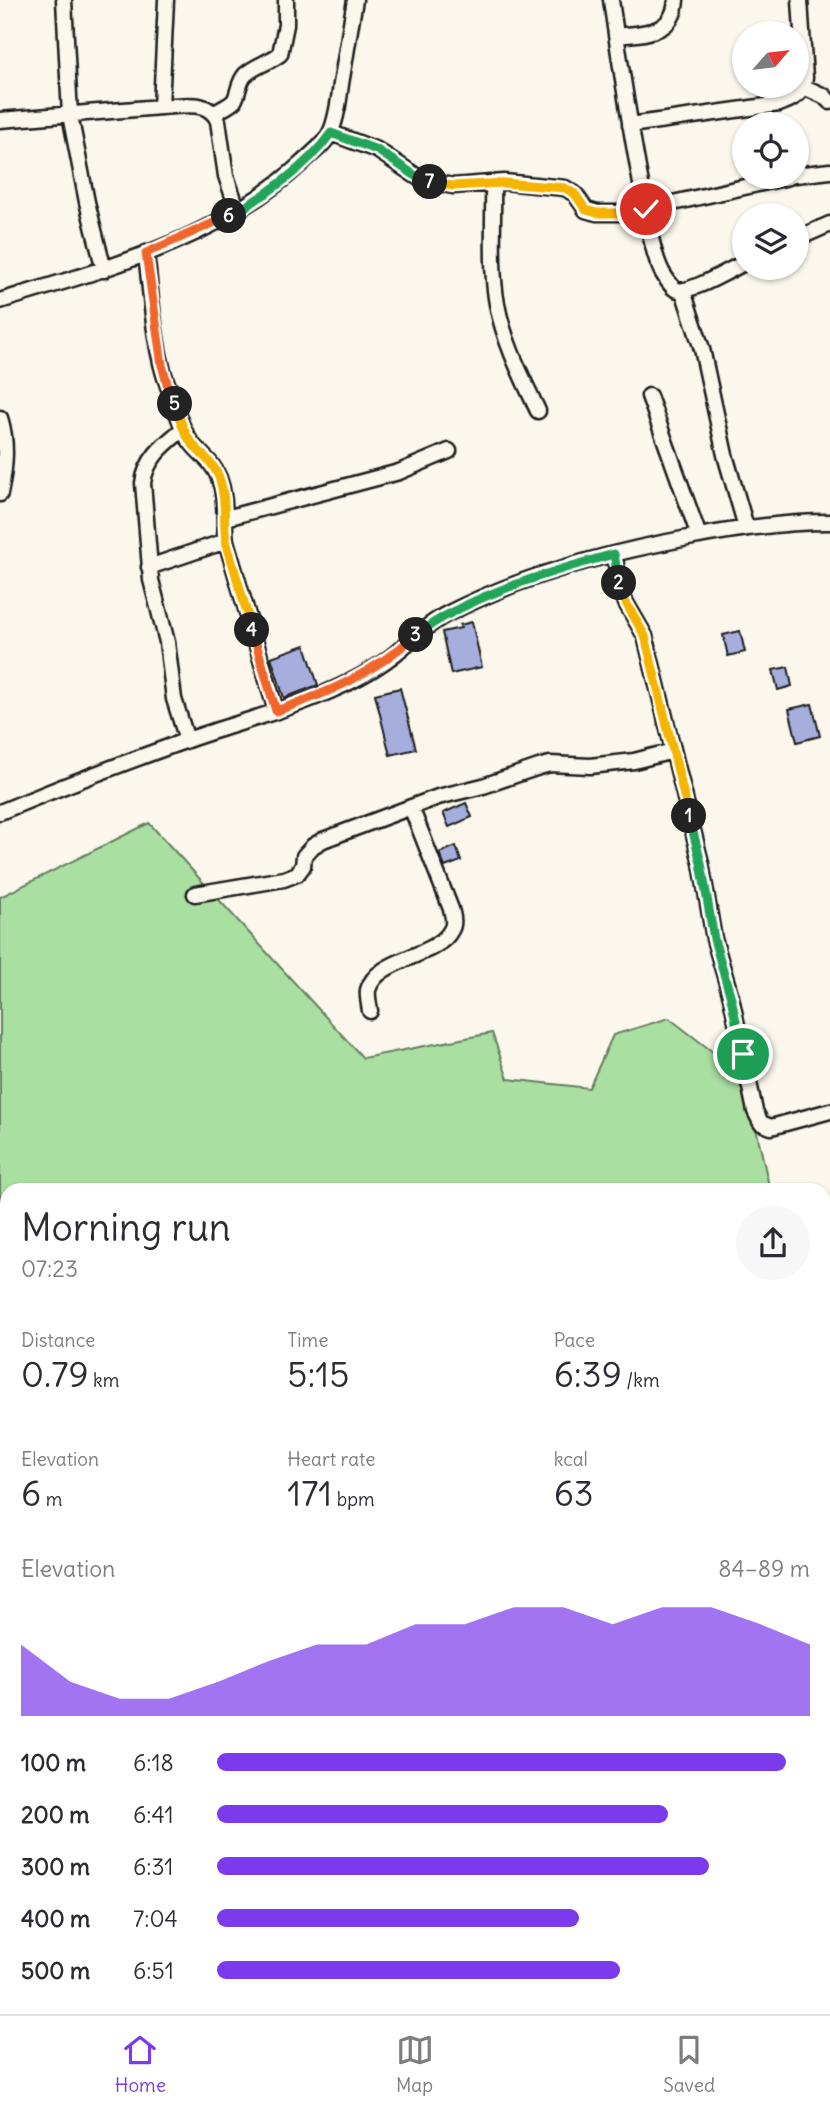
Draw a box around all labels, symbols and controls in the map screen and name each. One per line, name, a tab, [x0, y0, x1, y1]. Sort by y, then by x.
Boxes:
north arrow	[732, 21, 808, 98]
map controls	[732, 21, 809, 280]
button: locate	[732, 112, 809, 189]
pin: 7	[412, 164, 448, 200]
text: 7	[425, 169, 434, 193]
pin	[616, 179, 676, 239]
icon: check	[627, 190, 665, 228]
pin: 6	[212, 198, 246, 234]
text: 6	[223, 203, 234, 227]
button: layers	[732, 203, 809, 280]
pin: 5	[158, 386, 192, 422]
text: 5	[169, 391, 180, 415]
pin: 2	[602, 566, 636, 600]
text: 2	[613, 570, 624, 594]
pin: 4	[234, 612, 270, 648]
text: 4	[246, 617, 257, 641]
pin: 3	[398, 618, 434, 652]
text: 3	[410, 622, 421, 646]
pin: 1	[672, 798, 706, 834]
text: 1	[685, 803, 692, 827]
pin	[713, 1024, 773, 1084]
icon: arrive	[724, 1035, 762, 1073]
text: Morning run	[21, 1204, 231, 1251]
button: share	[736, 1206, 810, 1280]
text: 07:23	[21, 1254, 78, 1283]
text: Distance	[21, 1328, 95, 1352]
text: Time	[287, 1328, 328, 1352]
text: Pace	[554, 1328, 595, 1352]
text: 0.79	[21, 1352, 89, 1396]
text: 5:15	[287, 1352, 349, 1396]
text: 6:39	[554, 1352, 622, 1396]
text: km	[89, 1368, 119, 1392]
text: /km	[622, 1368, 660, 1392]
text: Elevation	[21, 1447, 99, 1471]
text: Heart rate	[287, 1447, 375, 1471]
text: kcal	[554, 1447, 588, 1471]
text: 6	[21, 1471, 41, 1515]
text: 171	[287, 1471, 332, 1515]
text: 63	[554, 1471, 594, 1515]
text: m	[41, 1487, 62, 1511]
text: bpm	[332, 1487, 375, 1511]
text: Elevation	[21, 1554, 115, 1583]
text: 84–89 m	[718, 1554, 810, 1583]
text: 100 m	[21, 1748, 86, 1777]
text: 6:18	[133, 1748, 174, 1777]
text: 200 m	[21, 1800, 90, 1829]
text: 6:41	[133, 1800, 174, 1829]
text: 300 m	[21, 1852, 90, 1881]
text: 6:31	[133, 1852, 173, 1881]
text: 400 m	[21, 1904, 90, 1933]
text: 7:04	[133, 1904, 178, 1933]
text: 500 m	[21, 1956, 90, 1985]
text: 6:51	[133, 1956, 174, 1985]
tab: Home	[115, 2031, 166, 2097]
tab: Map	[396, 2031, 434, 2097]
tab: Saved	[663, 2031, 715, 2097]

